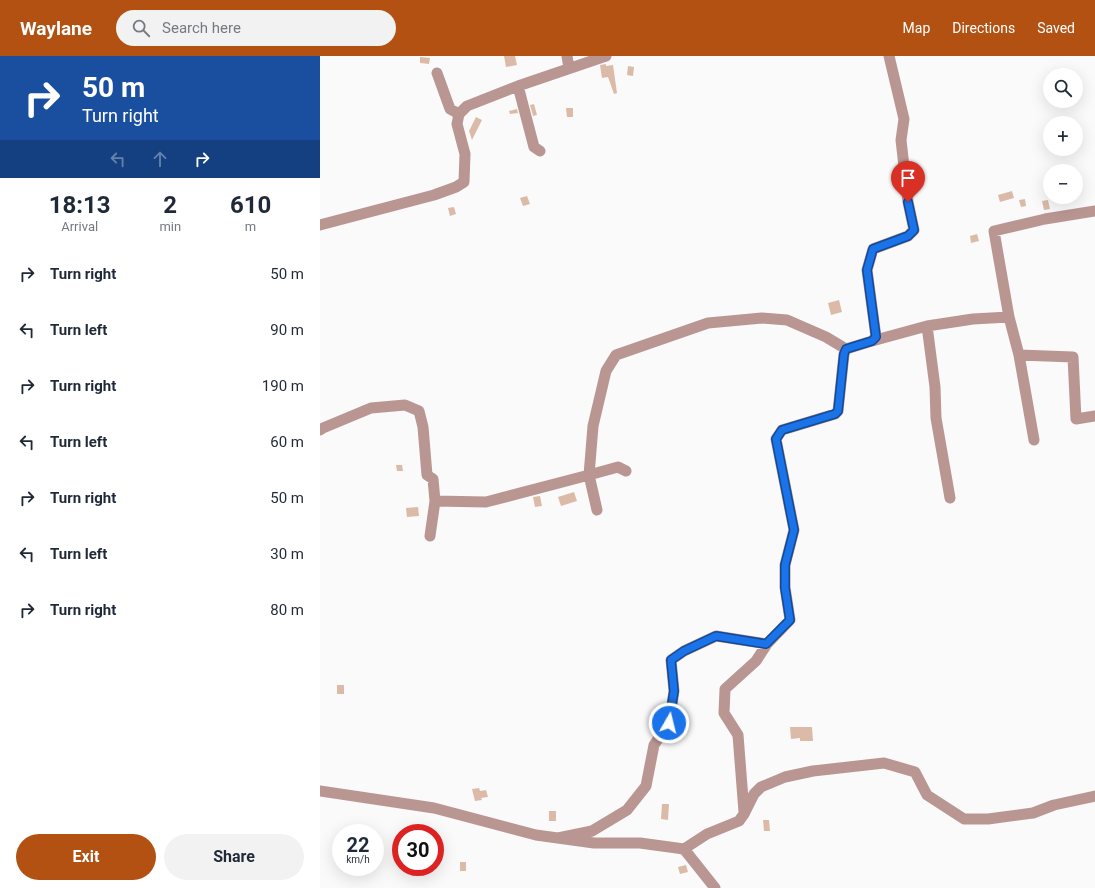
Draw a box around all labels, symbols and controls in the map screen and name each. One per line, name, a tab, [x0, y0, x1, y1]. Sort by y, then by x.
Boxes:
search box	[116, 10, 396, 46]
text: Waylane	[20, 17, 92, 40]
icon: search	[130, 17, 152, 39]
text: Search here	[162, 19, 241, 37]
text: Map	[903, 20, 930, 36]
text: Directions	[952, 20, 1015, 36]
text: Saved	[1037, 20, 1075, 36]
map controls	[1043, 68, 1083, 204]
button: search	[1043, 68, 1083, 108]
text: 50 m	[82, 71, 145, 104]
icon: right	[16, 72, 68, 124]
text: Turn right	[82, 105, 159, 126]
button: +	[1043, 116, 1083, 156]
icon: left	[107, 148, 129, 170]
icon: ahead	[149, 148, 171, 170]
icon: right	[191, 148, 213, 170]
pin	[891, 161, 925, 202]
button: −	[1043, 164, 1083, 204]
icon: arrive	[897, 167, 919, 189]
text: 18:13	[49, 191, 111, 219]
text: 2	[163, 191, 177, 219]
text: 610	[230, 191, 271, 219]
text: Arrival	[61, 219, 98, 234]
text: min	[159, 219, 181, 234]
text: m	[245, 219, 256, 234]
icon: right	[16, 263, 38, 285]
text: Turn right	[50, 265, 116, 283]
text: 50 m	[270, 265, 304, 283]
icon: left	[16, 319, 38, 341]
text: Turn left	[50, 321, 107, 339]
text: 90 m	[270, 321, 304, 339]
icon: right	[16, 375, 38, 397]
text: Turn right	[50, 377, 116, 395]
text: 190 m	[262, 377, 304, 395]
icon: left	[16, 431, 38, 453]
text: Turn left	[50, 433, 107, 451]
text: 60 m	[270, 433, 304, 451]
icon: right	[16, 487, 38, 509]
text: Turn right	[50, 489, 116, 507]
text: 50 m	[270, 489, 304, 507]
icon: left	[16, 543, 38, 565]
text: Turn left	[50, 545, 107, 563]
text: 30 m	[270, 545, 304, 563]
icon: right	[16, 599, 38, 621]
text: Turn right	[50, 601, 116, 619]
text: 80 m	[270, 601, 304, 619]
position arrow	[648, 702, 690, 744]
speed limit sign: 30	[392, 824, 444, 876]
text: 22	[347, 833, 369, 857]
button: Exit	[16, 834, 156, 880]
button: Share	[164, 834, 304, 880]
text: km/h	[346, 854, 370, 865]

